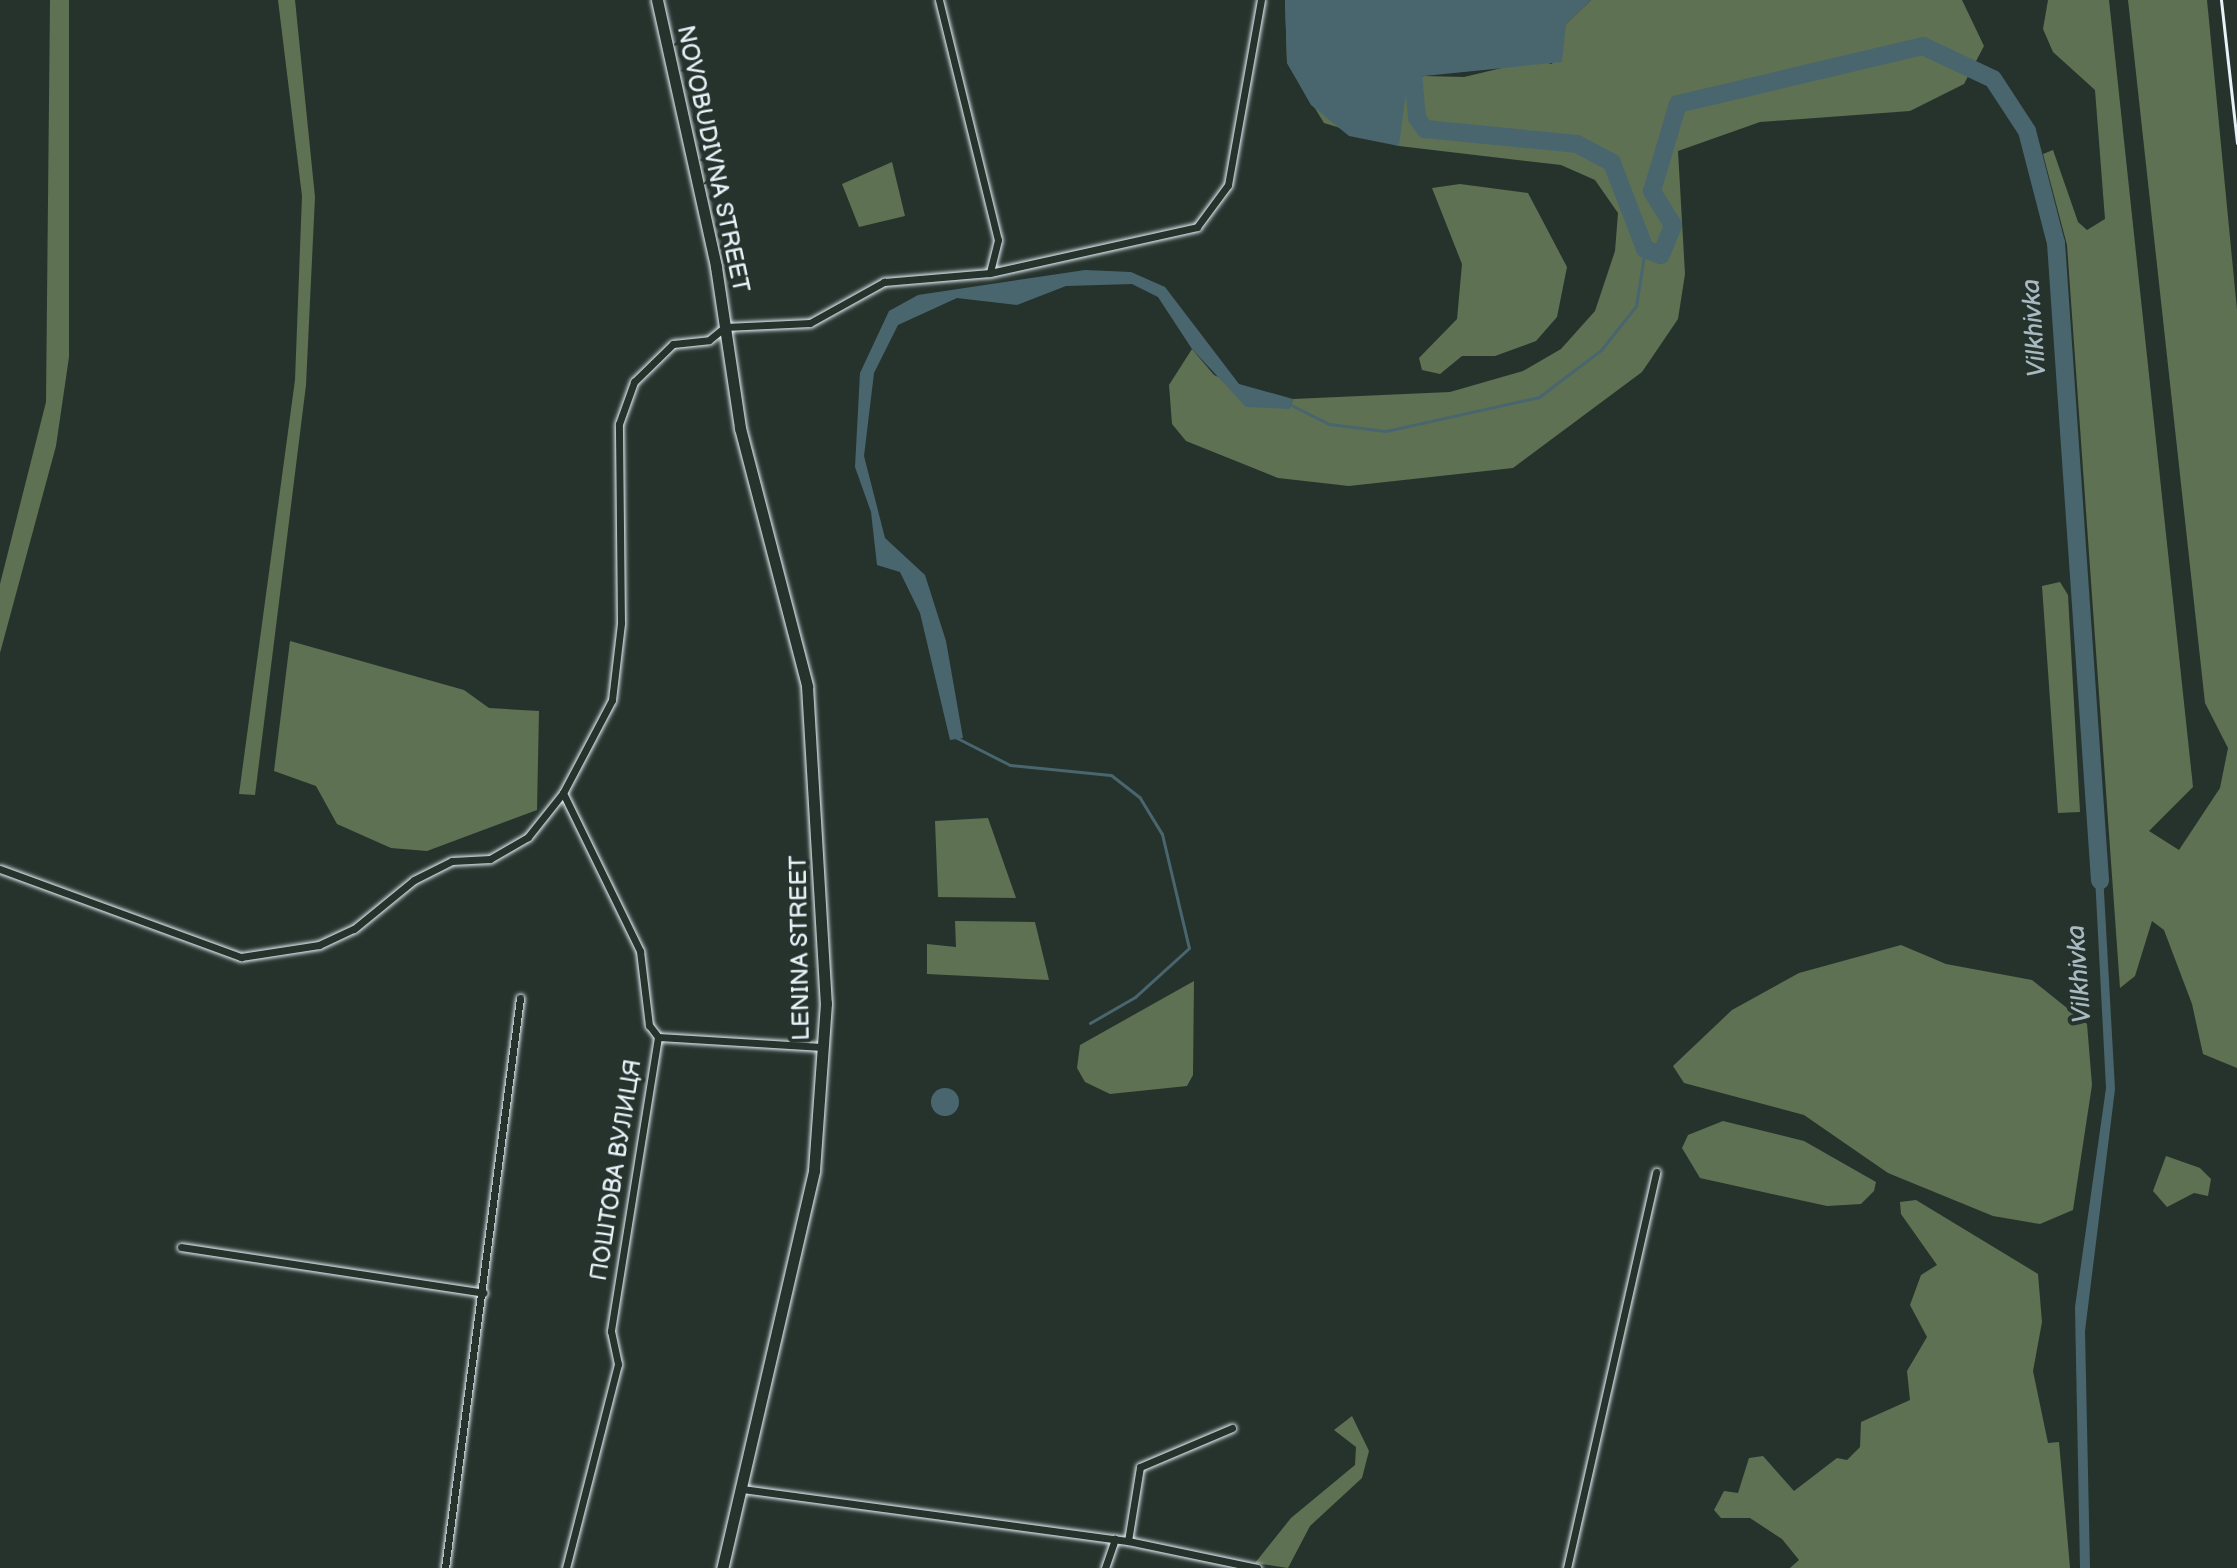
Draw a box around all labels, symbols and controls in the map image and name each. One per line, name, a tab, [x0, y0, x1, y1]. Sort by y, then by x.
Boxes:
street label: NOVOBUDIVNA STREET	[671, 23, 755, 295]
water label: Vilkhivka	[2016, 278, 2054, 378]
street label: LENINA STREET	[784, 855, 816, 1041]
water label: Vilkhivka	[2061, 924, 2099, 1024]
street label: ПОШТОВА ВУЛИЦЯ	[584, 1057, 648, 1283]

